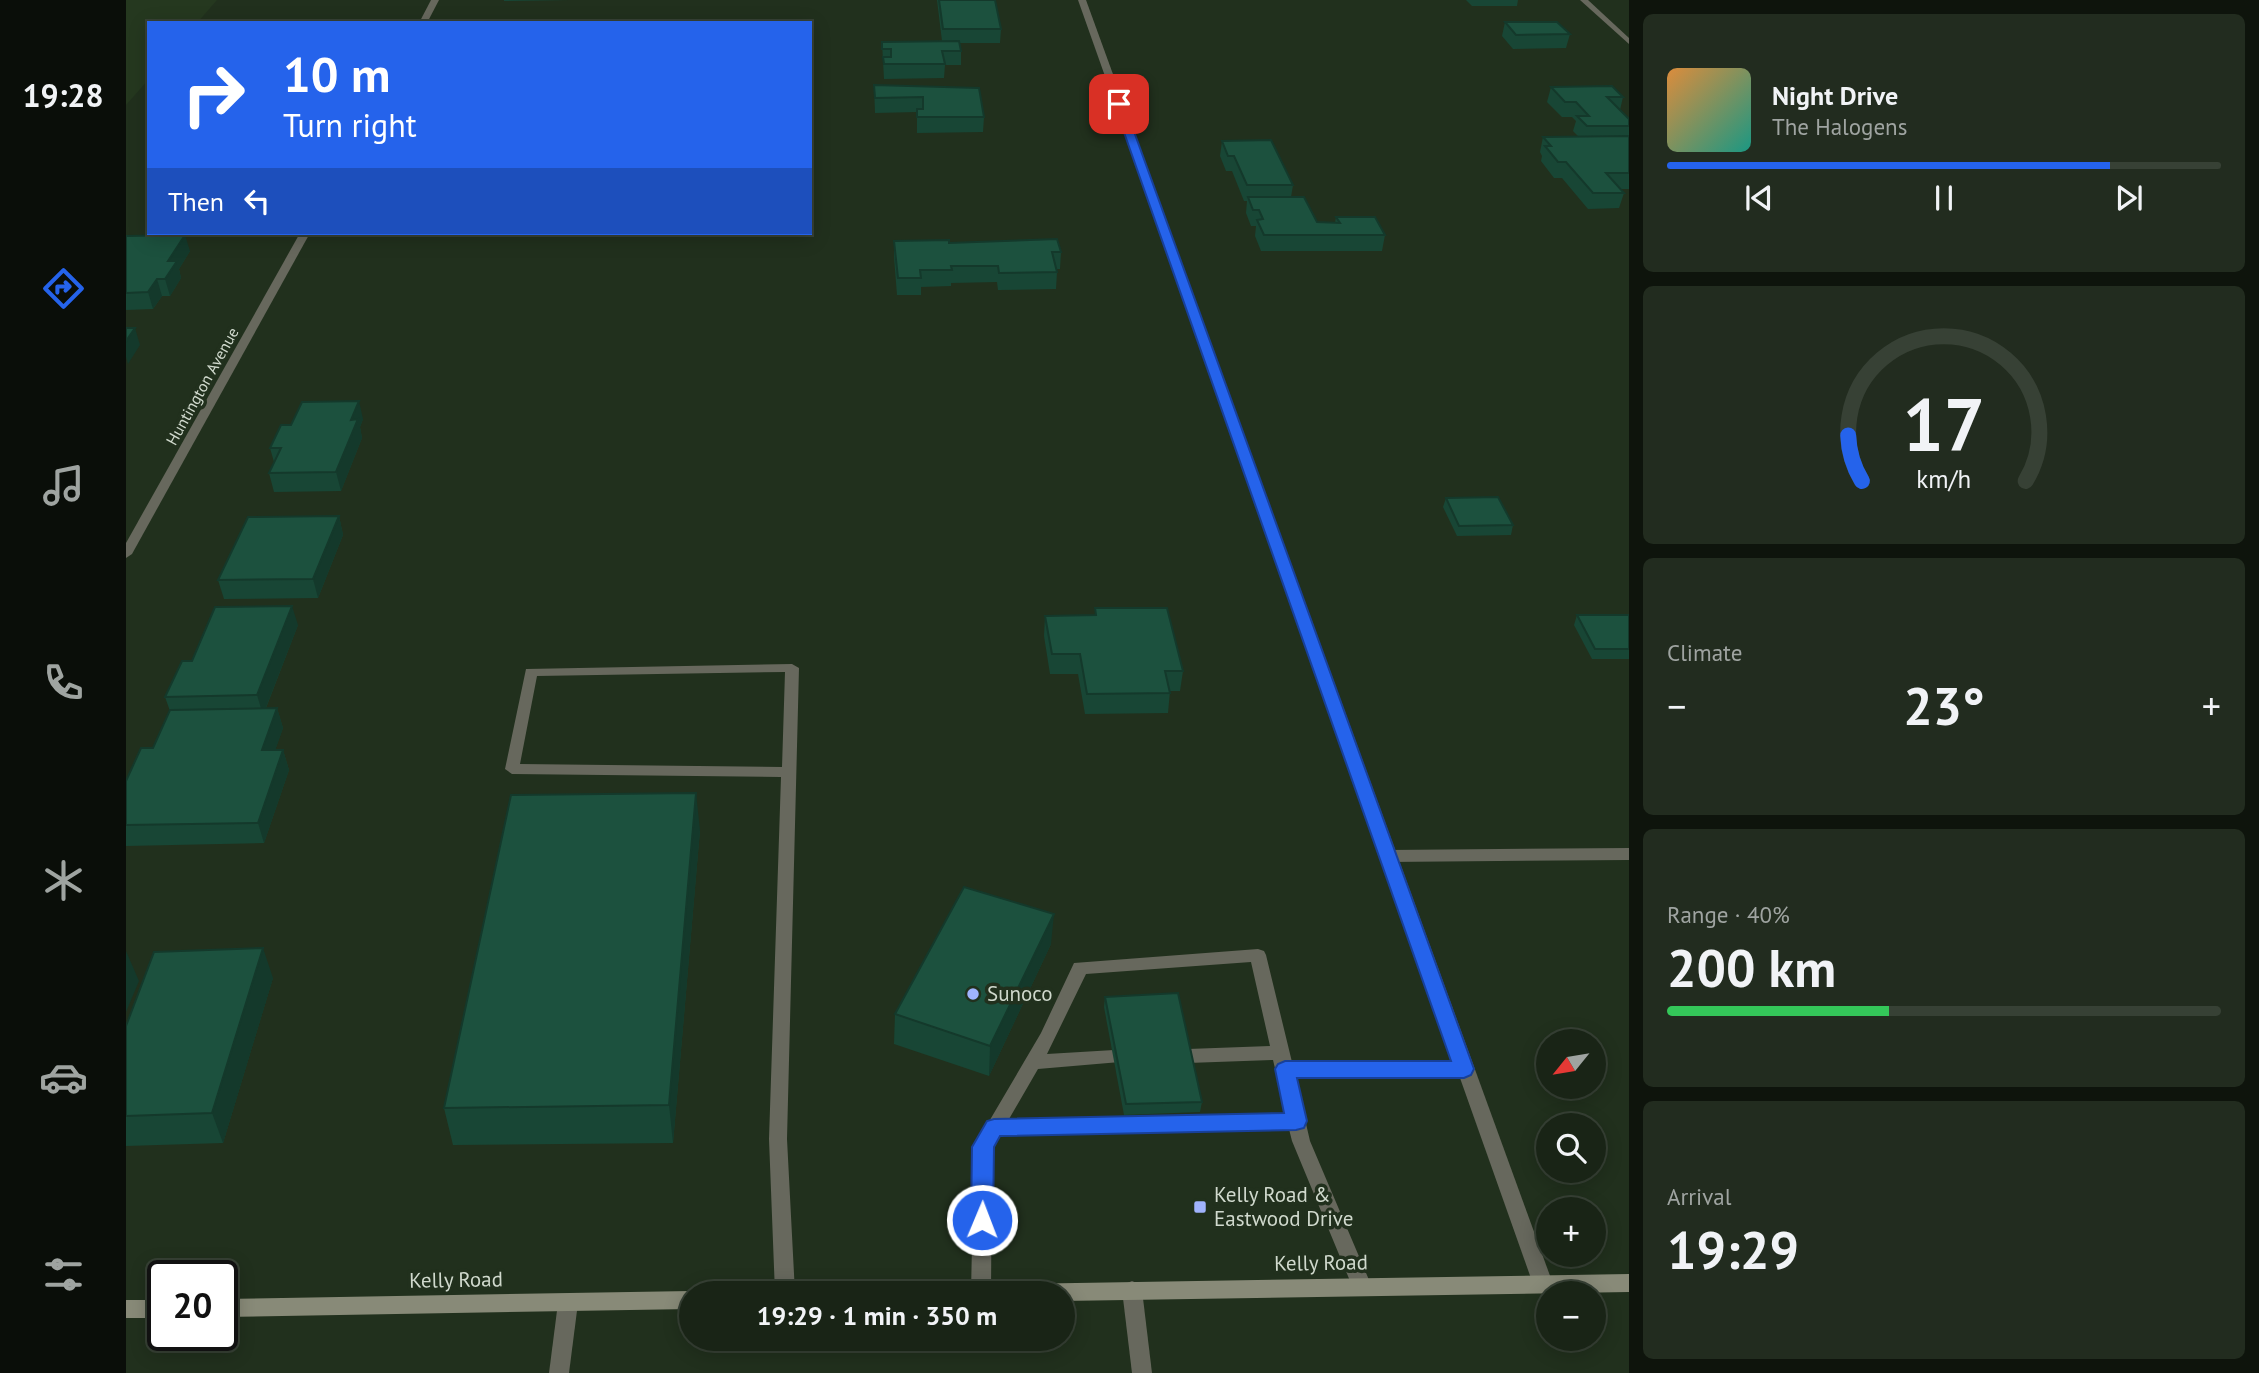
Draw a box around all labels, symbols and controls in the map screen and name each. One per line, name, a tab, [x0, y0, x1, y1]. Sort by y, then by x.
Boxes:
text: 10 m	[283, 42, 390, 106]
icon: right	[168, 49, 259, 140]
text: 19:28	[22, 74, 104, 116]
pin	[1089, 74, 1149, 134]
text: Night Drive	[1772, 79, 1898, 112]
icon: arrive	[1100, 85, 1138, 123]
text: Turn right	[283, 104, 417, 146]
text: The Halogens	[1772, 112, 1907, 141]
icon: previous	[1740, 179, 1778, 217]
icon: pause	[1925, 179, 1963, 217]
icon: next	[2110, 179, 2148, 217]
icon: left	[238, 182, 276, 220]
text: Then	[168, 185, 224, 218]
icon: directions	[39, 264, 88, 313]
street label: Huntington Avenue	[161, 324, 243, 448]
text: 17	[1903, 377, 1985, 471]
icon: music	[39, 461, 88, 510]
text: km/h	[1917, 462, 1971, 494]
text: Climate	[1667, 638, 1742, 667]
icon: phone	[39, 658, 88, 707]
text: 23°	[1903, 672, 1985, 739]
text: −	[1667, 681, 1686, 730]
text: +	[2202, 681, 2221, 730]
icon: climate	[39, 856, 88, 905]
text: Range · 40%	[1667, 900, 1790, 929]
text: 200 km	[1667, 934, 1836, 1001]
place label: Sunoco	[987, 980, 1052, 1007]
marker: Sunoco	[965, 986, 981, 1002]
north arrow	[1536, 1029, 1606, 1099]
map controls	[1536, 1029, 1606, 1351]
icon: car	[39, 1053, 88, 1102]
button: search	[1536, 1113, 1606, 1183]
place label: Kelly Road & Eastwood Drive	[1214, 1181, 1353, 1232]
text: Arrival	[1667, 1182, 1731, 1211]
position arrow	[945, 1183, 1019, 1257]
button: +	[1536, 1197, 1606, 1267]
marker: Kelly Road & Eastwood Drive	[1192, 1199, 1208, 1215]
text: 19:29	[1667, 1216, 1799, 1283]
street label: Kelly Road	[1274, 1248, 1368, 1277]
icon: filters	[39, 1250, 88, 1299]
speed limit sign: 20	[147, 1260, 238, 1351]
street label: Kelly Road	[409, 1265, 503, 1294]
button: −	[1536, 1281, 1606, 1351]
text: 19:29 · 1 min · 350 m	[757, 1299, 997, 1332]

